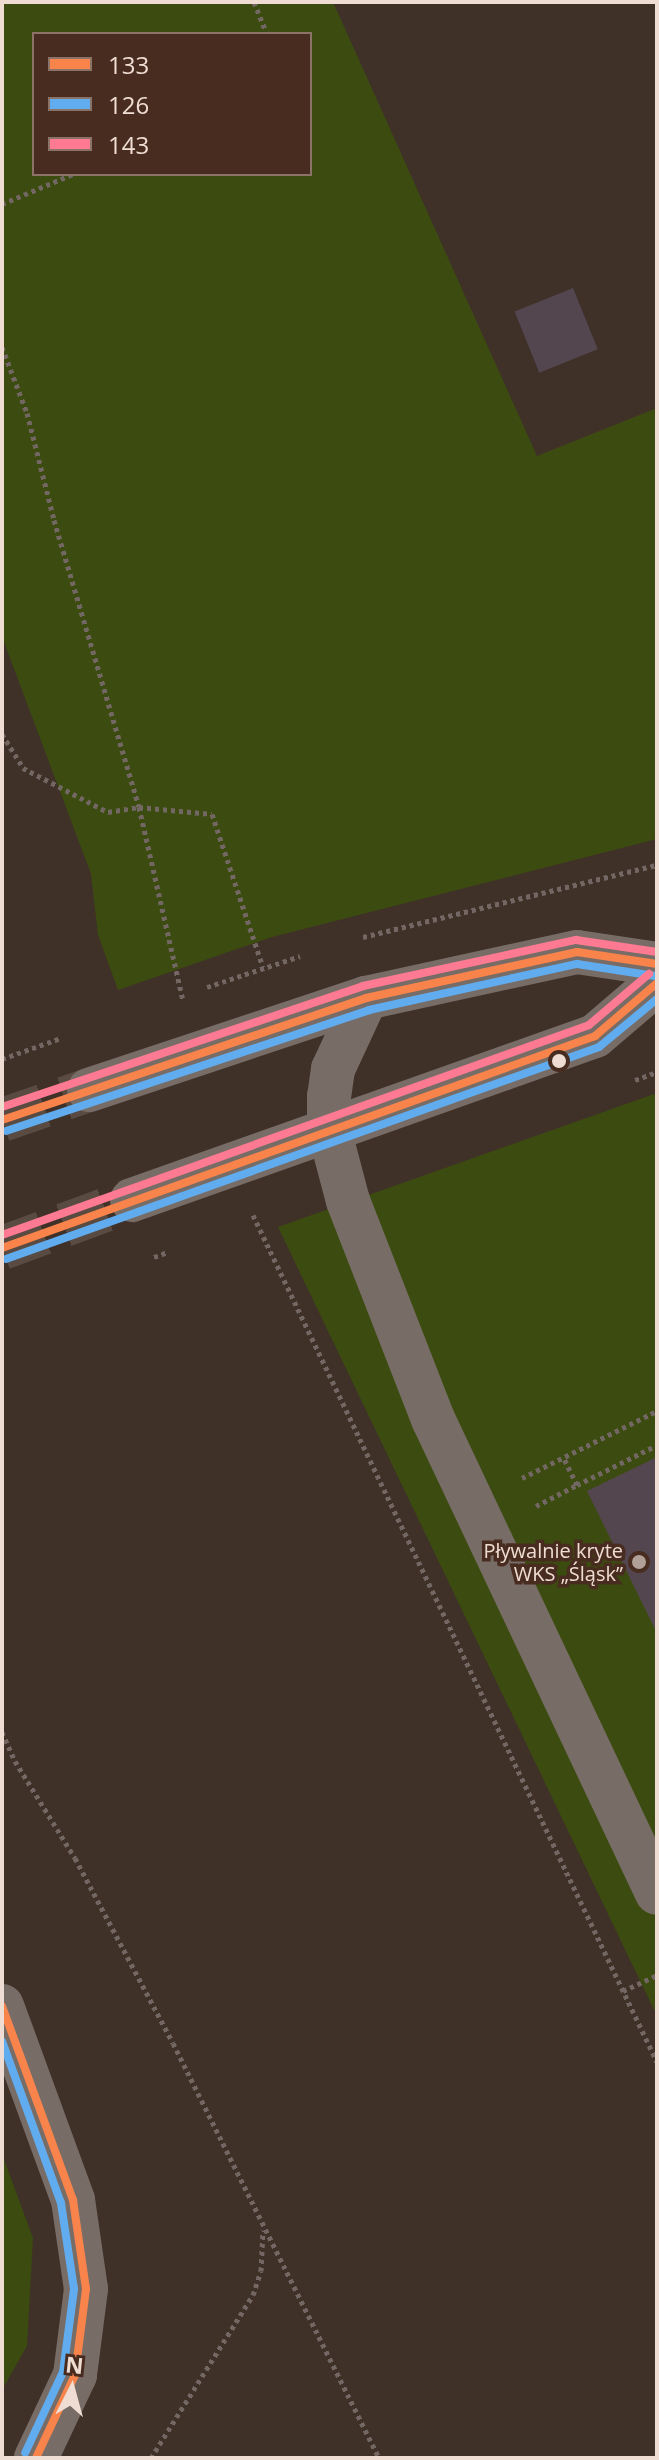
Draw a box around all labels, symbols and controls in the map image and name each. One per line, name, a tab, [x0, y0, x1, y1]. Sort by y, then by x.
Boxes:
legend	[32, 32, 312, 176]
text: 133	[108, 48, 149, 81]
text: 126	[108, 88, 149, 121]
text: 143	[108, 128, 149, 161]
unlabelled marker	[551, 1053, 567, 1069]
place label: Pływalnie kryte WKS „Śląsk”	[483, 1538, 623, 1585]
marker: Pływalnie kryte WKS „Śląsk”	[630, 1553, 648, 1571]
north arrow	[32, 2348, 112, 2428]
text: N	[64, 2348, 85, 2380]

